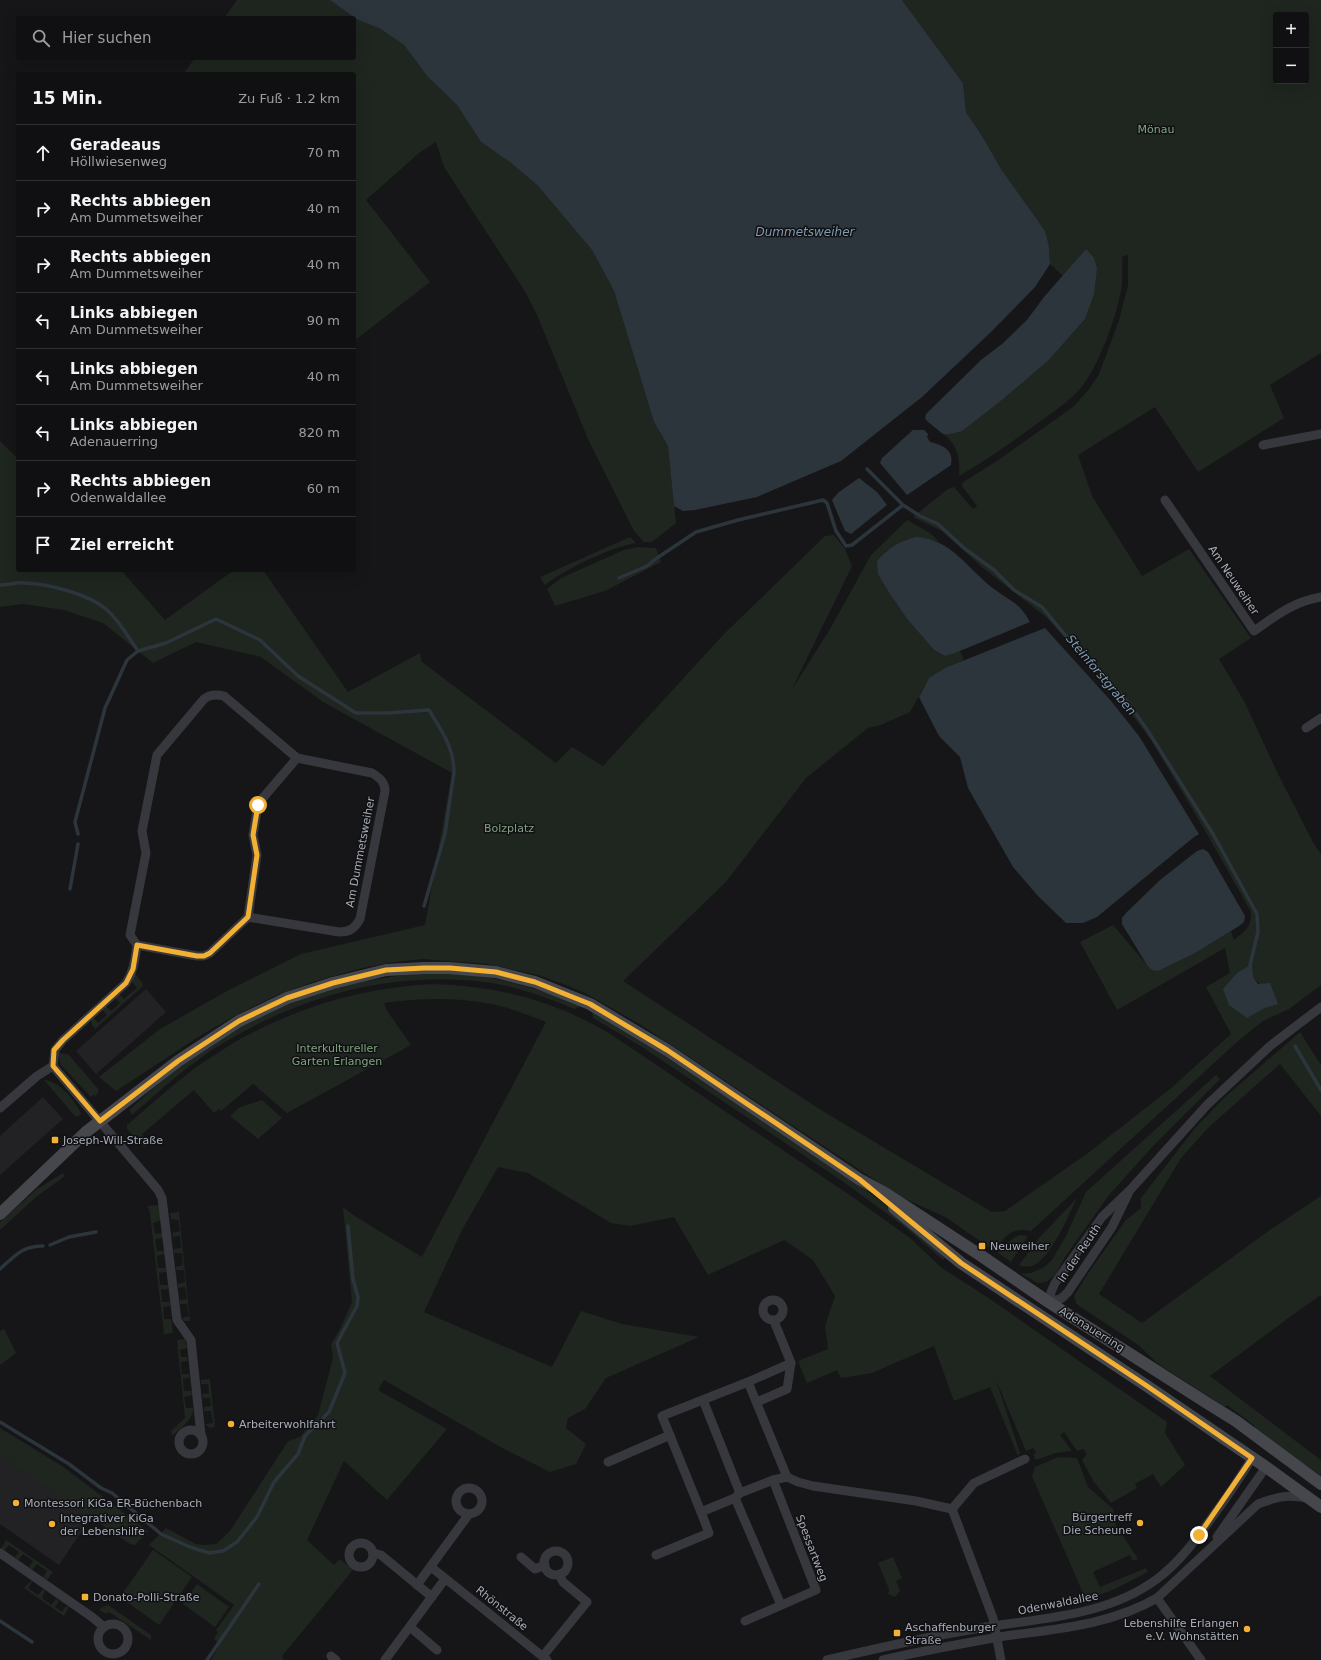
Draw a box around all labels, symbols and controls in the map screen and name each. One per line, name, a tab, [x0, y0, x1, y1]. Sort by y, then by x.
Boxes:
map controls	[1273, 12, 1309, 84]
button: +	[1273, 12, 1309, 48]
search box	[16, 16, 356, 60]
icon: search	[30, 27, 52, 49]
text: Hier suchen	[62, 29, 151, 47]
button: −	[1273, 48, 1309, 84]
text: 15 Min.	[32, 88, 103, 108]
text: Zu Fuß · 1.2 km	[238, 91, 340, 106]
park label: Mönau	[1138, 123, 1174, 136]
text: Geradeaus	[70, 136, 161, 154]
icon: ahead	[32, 142, 54, 164]
text: 70 m	[307, 145, 340, 160]
text: Höllwiesenweg	[70, 154, 167, 169]
text: Rechts abbiegen	[70, 192, 211, 210]
icon: right	[32, 198, 54, 220]
text: 40 m	[307, 201, 340, 216]
text: Am Dummetsweiher	[70, 210, 203, 225]
water label: Dummetsweiher	[755, 225, 856, 239]
text: Rechts abbiegen	[70, 248, 211, 266]
icon: right	[32, 254, 54, 276]
text: 40 m	[307, 257, 340, 272]
text: Am Dummetsweiher	[70, 266, 203, 281]
text: Links abbiegen	[70, 304, 198, 322]
icon: left	[32, 310, 54, 332]
text: 90 m	[307, 313, 340, 328]
text: Am Dummetsweiher	[70, 322, 203, 337]
text: Links abbiegen	[70, 360, 198, 378]
icon: left	[32, 366, 54, 388]
text: 40 m	[307, 369, 340, 384]
text: Am Dummetsweiher	[70, 378, 203, 393]
text: Links abbiegen	[70, 416, 198, 434]
icon: left	[32, 422, 54, 444]
text: 820 m	[298, 425, 340, 440]
text: Adenauerring	[70, 434, 158, 449]
text: Rechts abbiegen	[70, 472, 211, 490]
icon: right	[32, 478, 54, 500]
text: 60 m	[307, 481, 340, 496]
text: Odenwaldallee	[70, 490, 166, 505]
icon: arrive	[32, 534, 54, 556]
text: Ziel erreicht	[70, 536, 174, 554]
street label: Am Neuweiher	[1206, 543, 1262, 618]
water label: Steinforstgraben	[1063, 632, 1139, 718]
street label: Am Dummetsweiher	[343, 795, 378, 909]
route start	[249, 796, 267, 814]
park label: Bolzplatz	[484, 822, 534, 835]
park label: Interkultureller Garten Erlangen	[292, 1042, 382, 1068]
place label: Joseph-Will-Straße	[62, 1134, 163, 1147]
marker: Joseph-Will-Straße	[50, 1135, 60, 1145]
street label: In der Reuth	[1055, 1222, 1104, 1285]
place label: Neuweiher	[990, 1240, 1050, 1253]
marker: Neuweiher	[977, 1241, 987, 1251]
street label: Adenauerring	[1057, 1304, 1127, 1355]
place label: Arbeiterwohlfahrt	[239, 1418, 336, 1431]
marker: Arbeiterwohlfahrt	[226, 1419, 236, 1429]
place label: Montessori KiGa ER-Büchenbach	[24, 1497, 202, 1510]
marker: Montessori KiGa ER-Büchenbach	[11, 1498, 21, 1508]
place label: Bürgertreff Die Scheune	[1063, 1511, 1132, 1537]
place label: Integrativer KiGa der Lebenshilfe	[60, 1512, 154, 1538]
street label: Spessartweg	[793, 1513, 830, 1583]
marker: Bürgertreff Die Scheune	[1135, 1518, 1145, 1528]
marker: Integrativer KiGa der Lebenshilfe	[47, 1519, 57, 1529]
route end	[1190, 1526, 1208, 1544]
street label: Rhönstraße	[473, 1583, 531, 1634]
street label: Odenwaldallee	[1017, 1589, 1100, 1618]
place label: Donato-Polli-Straße	[93, 1591, 200, 1604]
marker: Donato-Polli-Straße	[80, 1592, 90, 1602]
place label: Lebenshilfe Erlangen e.V. Wohnstätten	[1124, 1617, 1239, 1643]
place label: Aschaffenburger Straße	[905, 1621, 996, 1647]
marker: Lebenshilfe Erlangen e.V. Wohnstätten	[1242, 1624, 1252, 1634]
marker: Aschaffenburger Straße	[892, 1628, 902, 1638]

